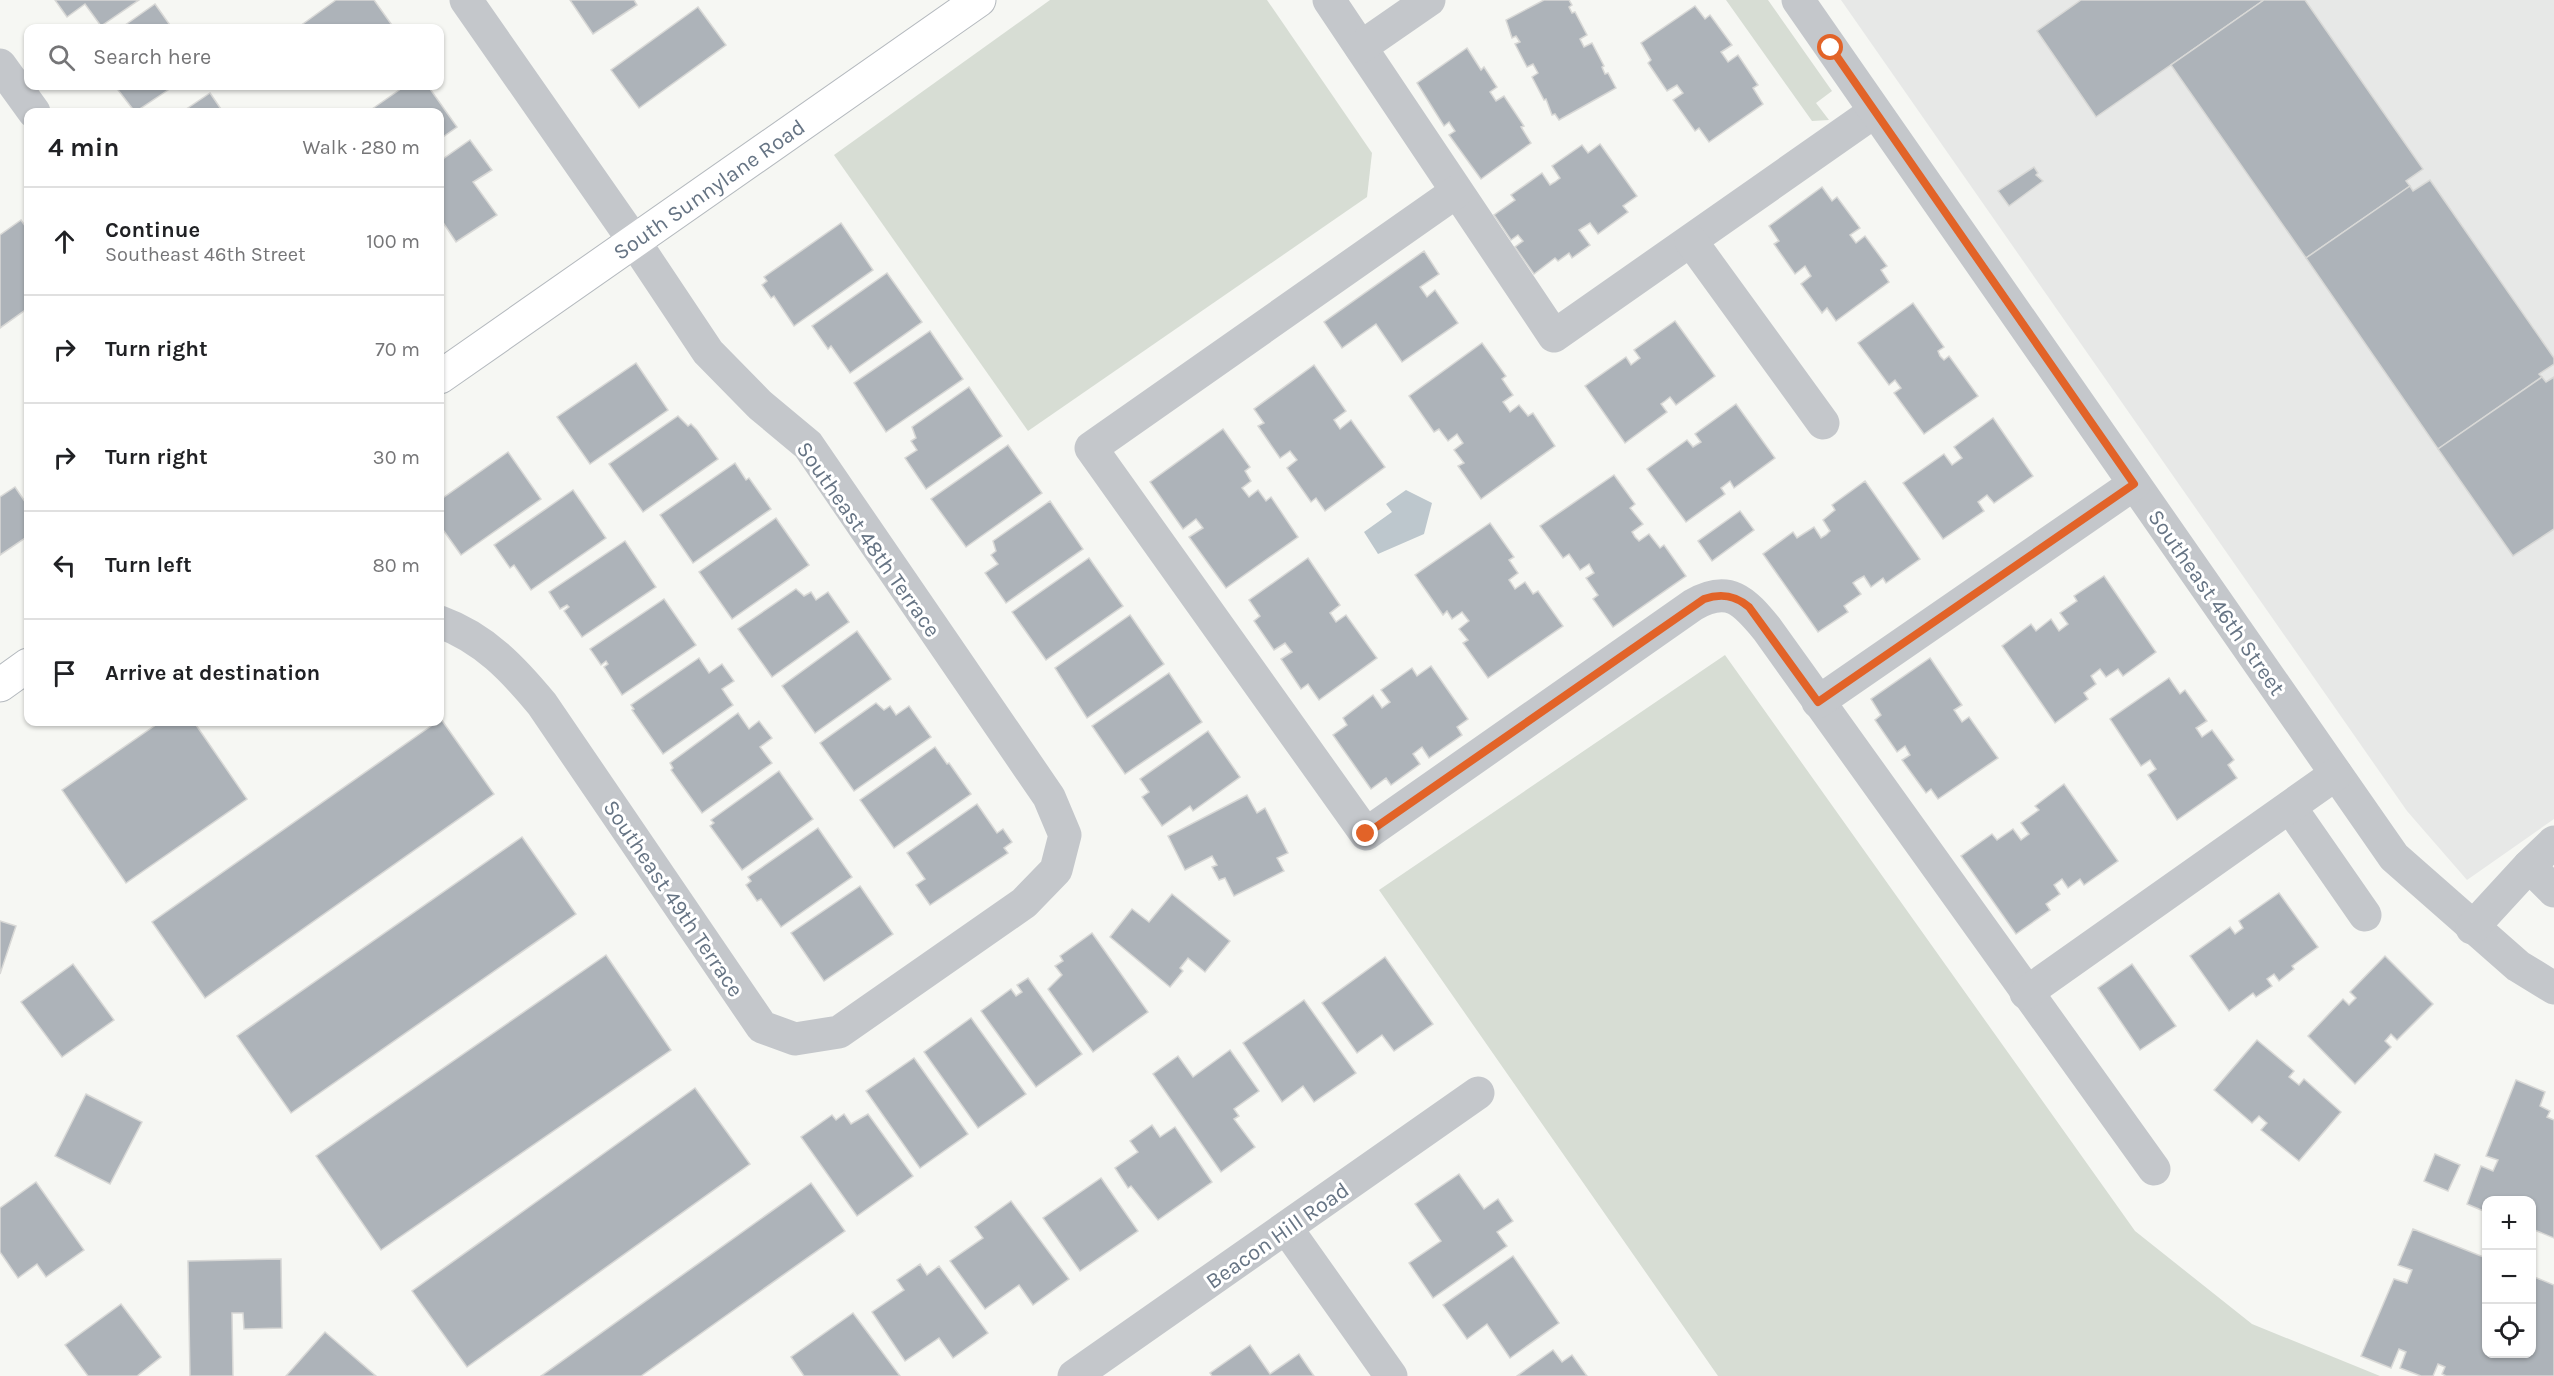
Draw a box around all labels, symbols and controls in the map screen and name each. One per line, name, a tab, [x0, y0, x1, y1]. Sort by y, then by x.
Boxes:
search box	[24, 24, 444, 90]
route start	[1817, 34, 1843, 60]
icon: search	[45, 41, 78, 74]
text: Search here	[93, 44, 211, 70]
street label: South Sunnylane Road	[609, 114, 810, 266]
text: 4 min	[48, 132, 119, 163]
text: Walk · 280 m	[303, 136, 420, 159]
text: Continue	[105, 217, 200, 243]
icon: ahead	[48, 225, 81, 258]
text: 100 m	[366, 230, 420, 253]
text: Southeast 46th Street	[105, 243, 306, 266]
icon: right	[48, 333, 81, 366]
text: Turn right	[105, 336, 208, 362]
text: 70 m	[375, 338, 420, 361]
street label: Southeast 48th Terrace	[791, 437, 946, 642]
icon: right	[48, 441, 81, 474]
text: Turn right	[105, 444, 208, 470]
text: 30 m	[373, 446, 420, 469]
street label: Southeast 46th Street	[2142, 505, 2290, 700]
icon: left	[48, 549, 81, 582]
text: Turn left	[105, 552, 192, 578]
text: 80 m	[372, 554, 420, 577]
icon: arrive	[48, 657, 81, 690]
text: Arrive at destination	[105, 660, 320, 686]
street label: Southeast 49th Terrace	[598, 795, 749, 1002]
route end	[1352, 820, 1378, 846]
street label: Beacon Hill Road	[1201, 1177, 1354, 1295]
map controls	[2482, 1196, 2536, 1358]
button: +	[2482, 1196, 2536, 1250]
button: −	[2482, 1250, 2536, 1304]
button: locate	[2482, 1304, 2536, 1358]

